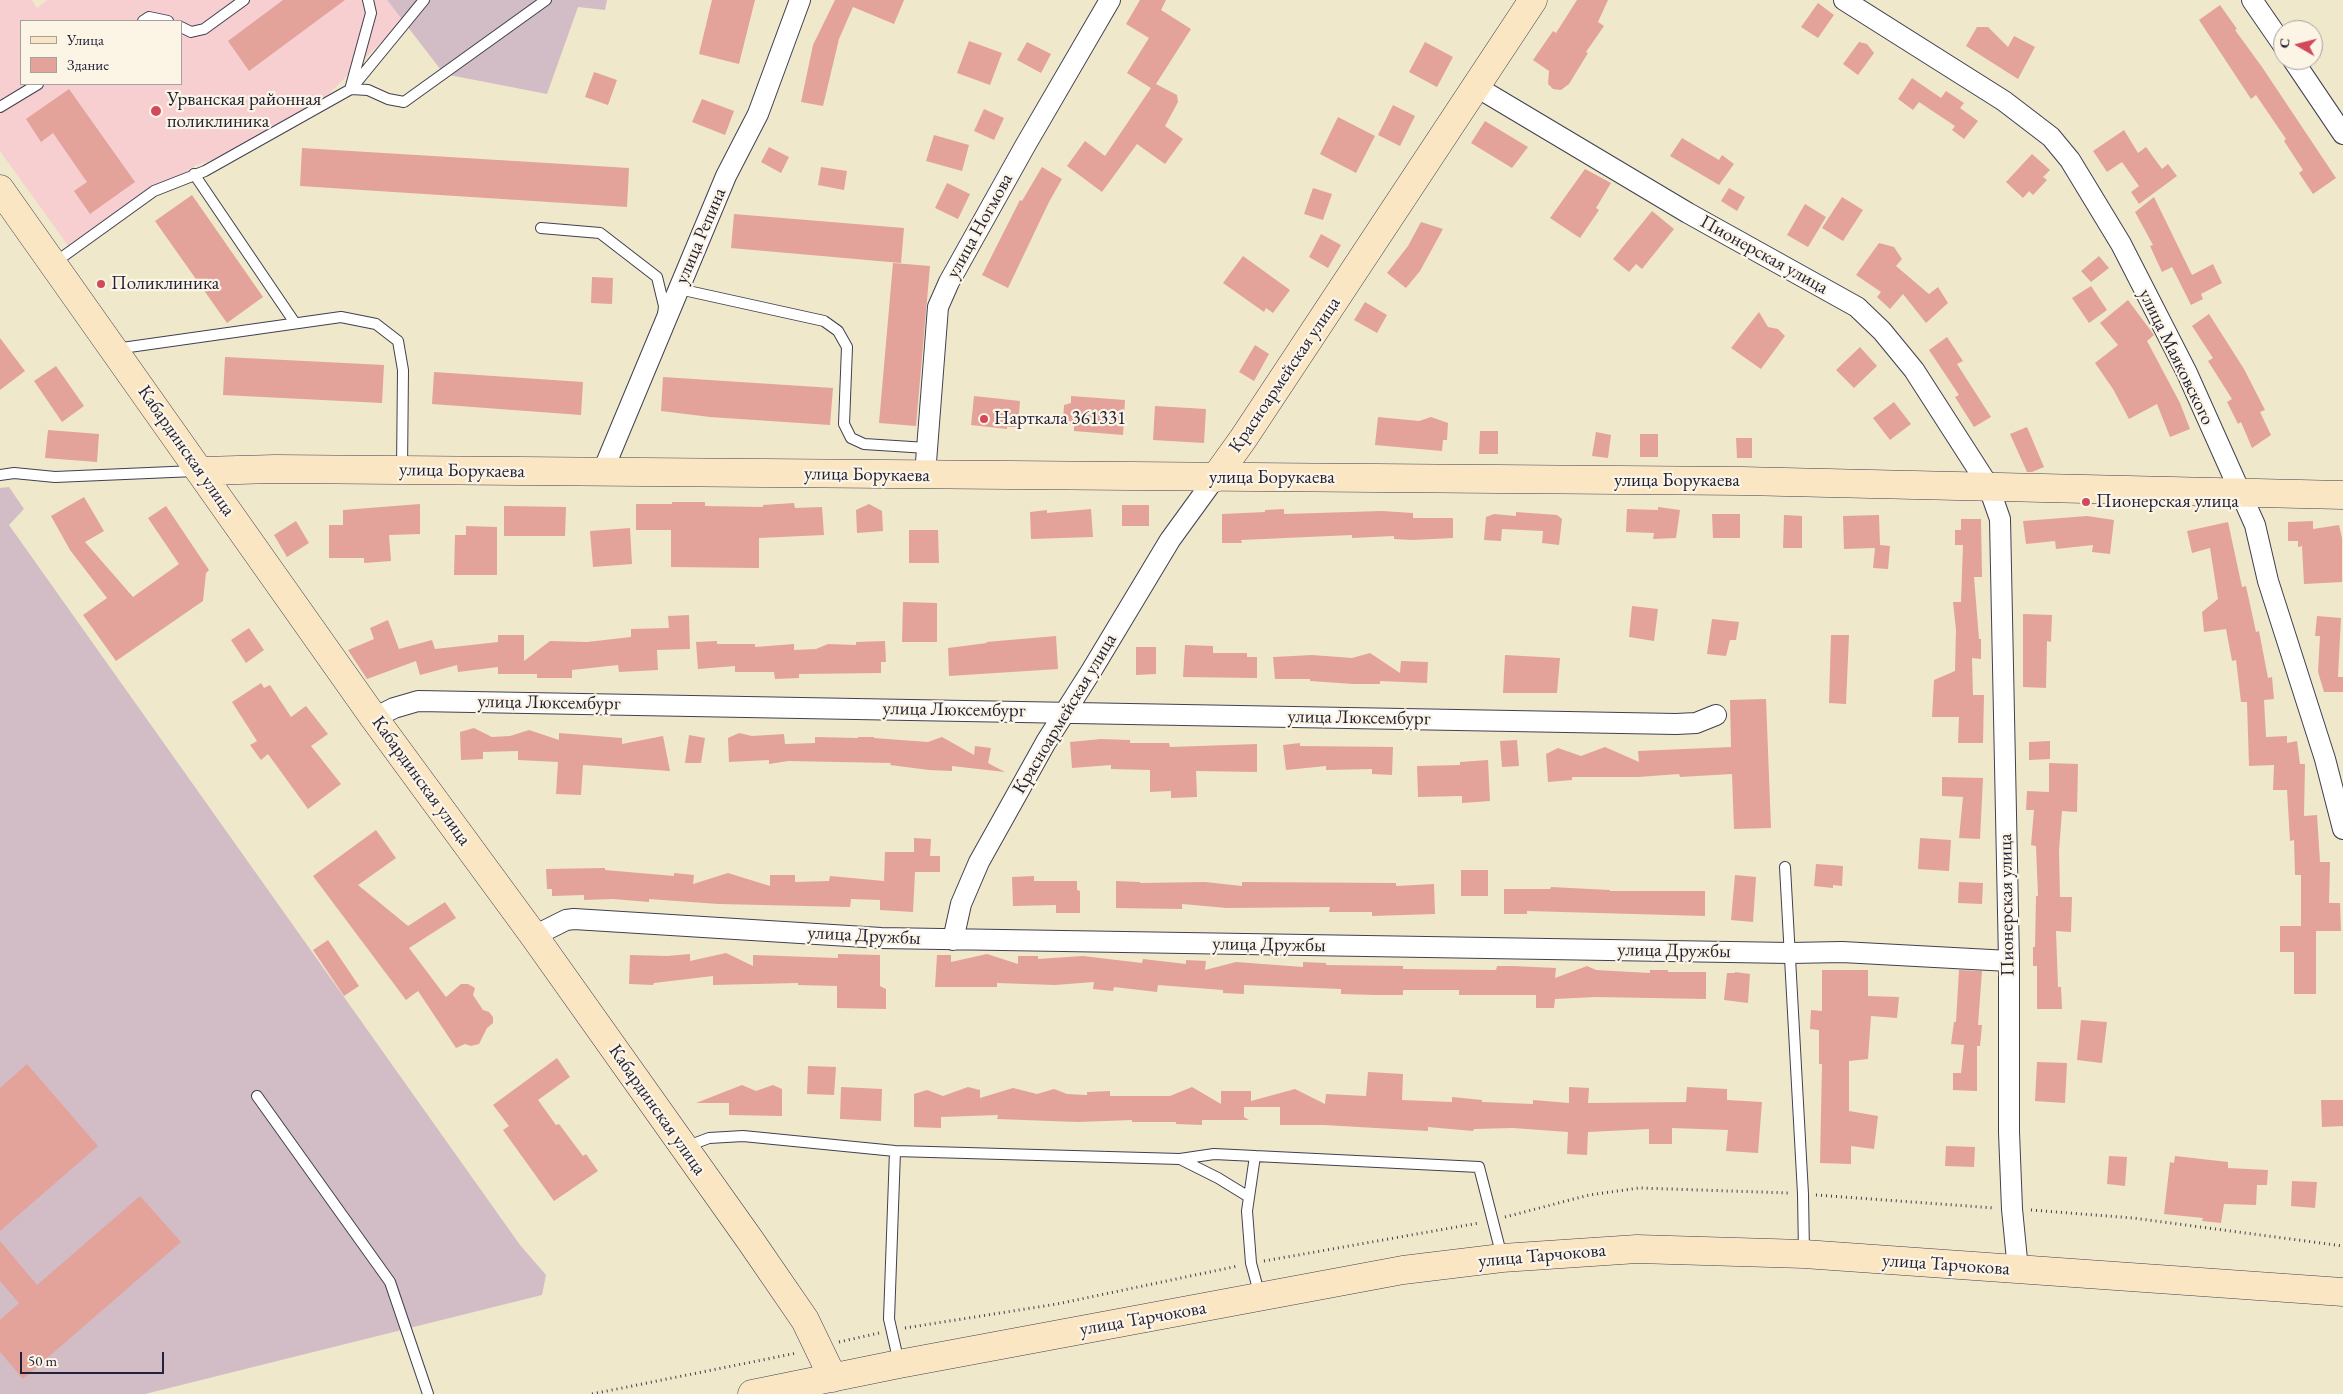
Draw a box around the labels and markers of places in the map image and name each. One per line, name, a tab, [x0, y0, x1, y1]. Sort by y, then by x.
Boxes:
place label: Урванская районная поликлиника	[167, 89, 321, 133]
marker: Урванская районная поликлиника	[149, 104, 163, 118]
place label: Поликлиника	[111, 273, 219, 295]
marker: Поликлиника	[95, 278, 107, 290]
place label: Нарткала 361331	[994, 408, 1126, 430]
marker: Нарткала 361331	[978, 413, 990, 425]
place label: Пионерская улица	[2096, 491, 2239, 513]
marker: Пионерская улица	[2080, 496, 2092, 508]

